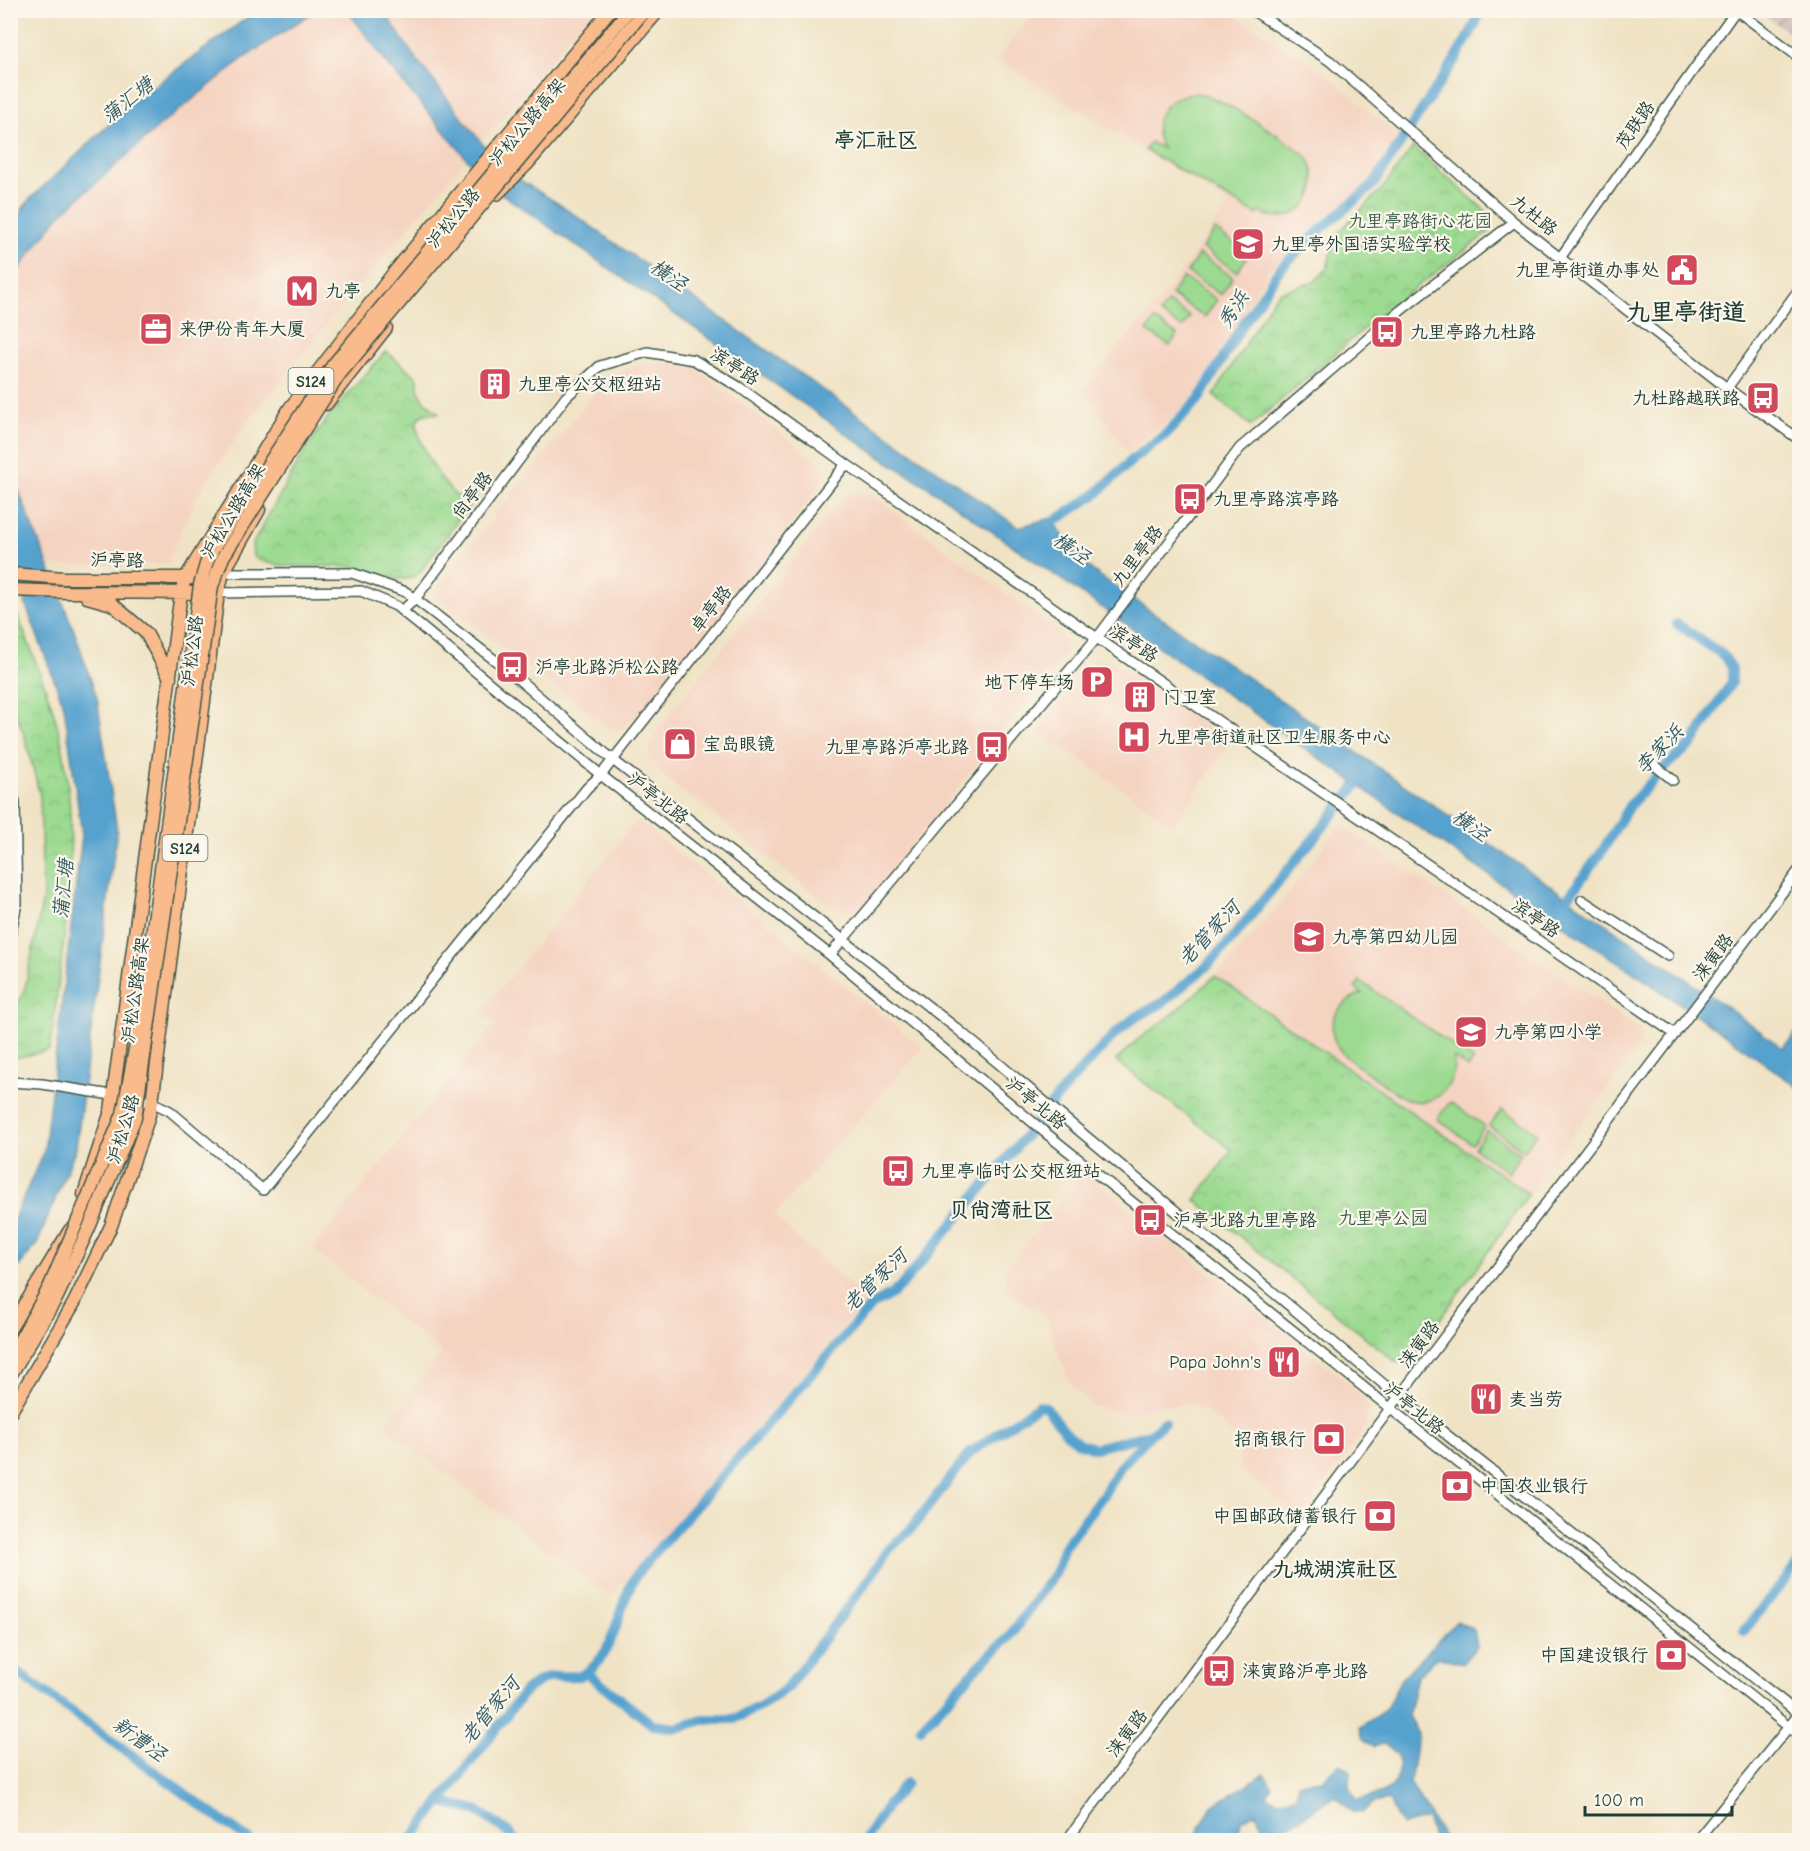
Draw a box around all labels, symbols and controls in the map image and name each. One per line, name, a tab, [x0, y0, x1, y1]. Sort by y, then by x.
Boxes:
water label: 蒲汇塘	[97, 72, 160, 128]
street label: 沪松公路高架	[485, 74, 570, 170]
street label: 茂联路	[1611, 97, 1659, 153]
district label: 亭汇社区	[834, 128, 918, 152]
street label: 沪松公路	[422, 184, 485, 253]
street label: 九杜路	[1506, 190, 1561, 241]
park label: 九里亭路街心花园	[1348, 211, 1492, 232]
school or university icon: 九里亭外国语实验学校	[1230, 226, 1266, 262]
place label: 九里亭外国语实验学校	[1271, 234, 1451, 255]
public building icon: 九里亭街道办事处	[1664, 252, 1700, 288]
water label: 横泾	[646, 255, 693, 297]
place label: 九里亭街道办事处	[1515, 260, 1659, 281]
metro station icon: 九亭	[284, 273, 320, 309]
place label: 九亭	[325, 281, 361, 302]
water label: 秀浜	[1213, 285, 1254, 332]
district label: 九里亭街道	[1626, 298, 1746, 326]
office icon: 来伊份青年大厦	[138, 311, 174, 347]
bus stop icon: 九里亭路九杜路	[1369, 314, 1405, 350]
place label: 来伊份青年大厦	[179, 319, 305, 340]
place label: 九里亭路九杜路	[1410, 322, 1536, 343]
street label: 滨亭路	[706, 343, 763, 390]
building icon: 九里亭公交枢纽站	[477, 366, 513, 402]
road number: S124	[288, 368, 334, 394]
place label: 九里亭公交枢纽站	[518, 374, 662, 395]
bus stop icon: 九杜路越联路	[1745, 380, 1781, 416]
place label: 九杜路越联路	[1632, 388, 1740, 409]
street label: 沪松公路高架	[197, 460, 270, 563]
street label: 尚亭路	[448, 467, 497, 523]
bus stop icon: 九里亭路滨亭路	[1172, 481, 1208, 517]
place label: 九里亭路滨亭路	[1213, 489, 1339, 510]
street label: 九里亭路	[1107, 521, 1167, 591]
water label: 横泾	[1049, 528, 1096, 570]
street label: 沪亭路	[90, 550, 144, 571]
street label: 卓亭路	[686, 582, 736, 637]
street label: 沪松公路	[178, 614, 207, 688]
street label: 滨亭路	[1105, 620, 1162, 667]
bus stop icon: 沪亭北路沪松公路	[494, 649, 530, 685]
place label: 沪亭北路沪松公路	[535, 657, 679, 678]
parking icon: 地下停车场	[1079, 664, 1115, 700]
place label: 地下停车场	[984, 672, 1074, 693]
building icon: 门卫室	[1122, 679, 1158, 715]
place label: 门卫室	[1163, 687, 1217, 708]
hospital icon: 九里亭街道社区卫生服务中心	[1116, 719, 1152, 755]
water label: 李家浜	[1630, 719, 1689, 779]
shop icon: 宝岛眼镜	[662, 726, 698, 762]
place label: 九里亭街道社区卫生服务中心	[1157, 727, 1391, 748]
bus stop icon: 九里亭路沪亭北路	[974, 729, 1010, 765]
place label: 宝岛眼镜	[703, 734, 775, 755]
place label: 九里亭路沪亭北路	[825, 737, 969, 758]
street label: 沪亭北路	[623, 768, 693, 829]
water label: 横泾	[1448, 805, 1495, 847]
road number: S124	[162, 835, 207, 861]
water label: 蒲汇塘	[49, 856, 78, 920]
water label: 老管家河	[1174, 894, 1247, 970]
street label: 滨亭路	[1508, 894, 1564, 942]
school or university icon: 九亭第四幼儿园	[1291, 919, 1327, 955]
place label: 九亭第四幼儿园	[1332, 927, 1458, 948]
street label: 涞寅路	[1689, 929, 1738, 985]
street label: 沪松公路高架	[118, 935, 153, 1045]
school or university icon: 九亭第四小学	[1453, 1014, 1489, 1050]
place label: 九亭第四小学	[1494, 1022, 1602, 1043]
street label: 沪亭北路	[1001, 1073, 1070, 1134]
street label: 沪松公路	[103, 1092, 144, 1167]
bus stop icon: 九里亭临时公交枢纽站	[880, 1153, 916, 1189]
place label: 九里亭临时公交枢纽站	[921, 1161, 1101, 1182]
district label: 贝尚湾社区	[949, 1198, 1054, 1222]
bus stop icon: 沪亭北路九里亭路	[1132, 1202, 1168, 1238]
park label: 九里亭公园	[1338, 1208, 1428, 1229]
place label: 沪亭北路九里亭路	[1173, 1210, 1317, 1231]
water label: 老管家河	[839, 1242, 914, 1316]
street label: 涞寅路	[1395, 1316, 1444, 1372]
restaurant icon: Papa John's	[1266, 1344, 1302, 1380]
place label: Papa John's	[1169, 1352, 1261, 1373]
street label: 沪亭北路	[1379, 1378, 1448, 1439]
restaurant icon: 麦当劳	[1468, 1381, 1504, 1417]
place label: 麦当劳	[1509, 1389, 1563, 1410]
bank icon: 招商银行	[1311, 1421, 1347, 1457]
place label: 招商银行	[1234, 1429, 1306, 1450]
bank icon: 中国农业银行	[1439, 1468, 1475, 1504]
place label: 中国农业银行	[1480, 1476, 1588, 1497]
bank icon: 中国邮政储蓄银行	[1362, 1498, 1398, 1534]
place label: 中国邮政储蓄银行	[1213, 1506, 1357, 1527]
district label: 九城湖滨社区	[1272, 1557, 1398, 1581]
bank icon: 中国建设银行	[1653, 1637, 1689, 1673]
place label: 中国建设银行	[1540, 1645, 1648, 1666]
bus stop icon: 涞寅路沪亭北路	[1201, 1653, 1237, 1689]
place label: 涞寅路沪亭北路	[1242, 1661, 1368, 1682]
water label: 老管家河	[456, 1670, 527, 1748]
street label: 涞寅路	[1103, 1705, 1152, 1761]
water label: 新漕泾	[109, 1712, 172, 1767]
scale bar	[1585, 1779, 1732, 1817]
text: 100 m	[1594, 1790, 1644, 1811]

